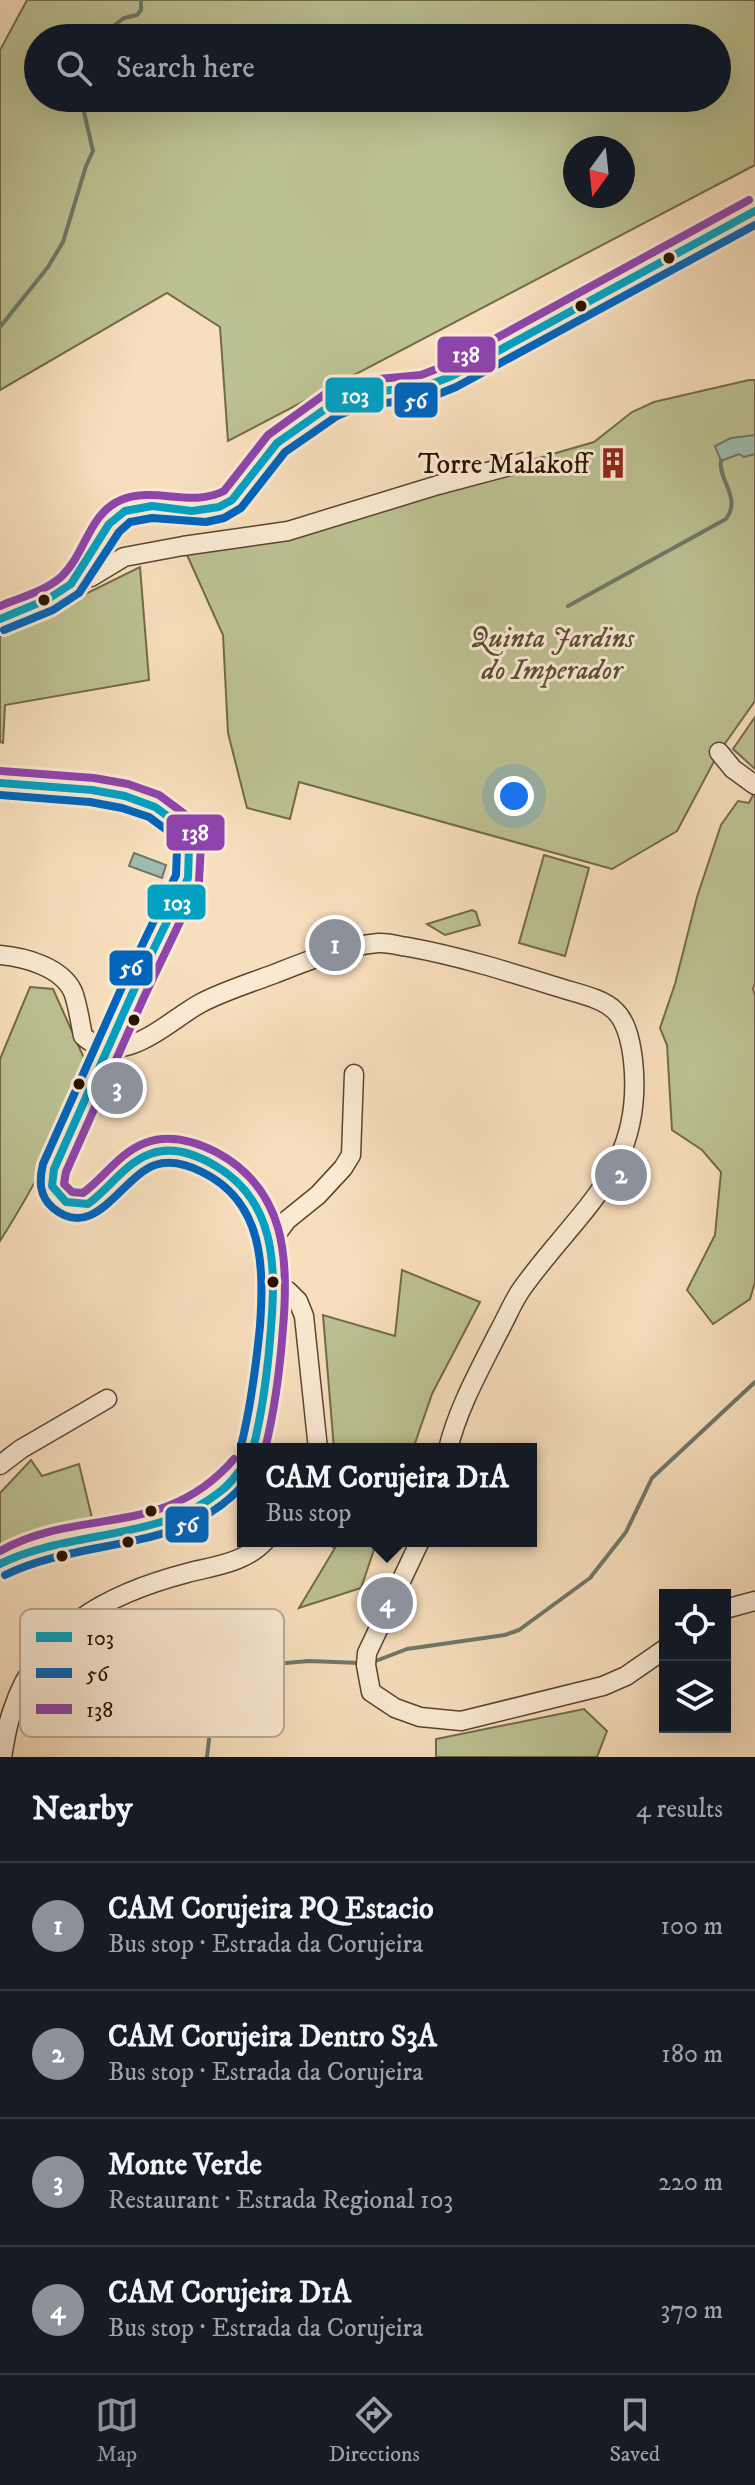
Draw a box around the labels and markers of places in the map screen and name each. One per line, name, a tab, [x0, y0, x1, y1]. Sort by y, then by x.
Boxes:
unlabelled marker	[661, 250, 677, 266]
unlabelled marker	[573, 298, 589, 314]
building icon: Torre Malakoff	[596, 446, 630, 480]
place label: Torre Malakoff	[418, 447, 593, 482]
unlabelled marker	[36, 592, 52, 608]
pin: 1	[309, 915, 361, 975]
unlabelled marker	[126, 1012, 142, 1028]
pin: 3	[91, 1058, 143, 1118]
unlabelled marker	[71, 1076, 87, 1092]
pin: 2	[595, 1145, 647, 1205]
unlabelled marker	[265, 1274, 281, 1290]
unlabelled marker	[143, 1503, 159, 1519]
unlabelled marker	[120, 1534, 136, 1550]
unlabelled marker	[54, 1548, 70, 1564]
pin: 4	[361, 1573, 413, 1633]

